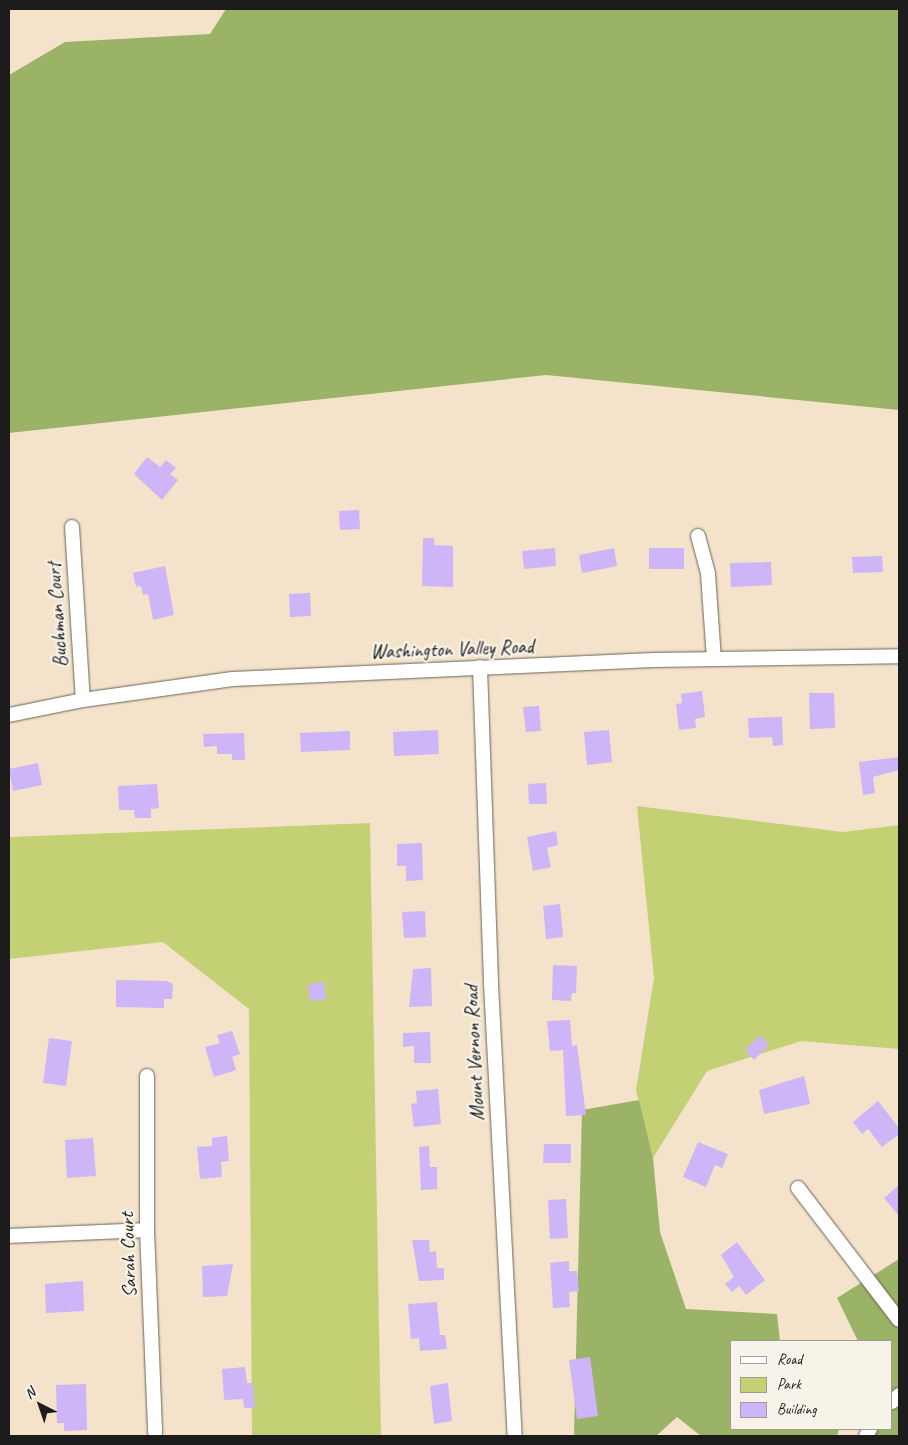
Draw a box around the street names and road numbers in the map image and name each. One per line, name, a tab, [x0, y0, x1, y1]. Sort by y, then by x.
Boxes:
street label: Buchman Court	[41, 562, 73, 668]
street label: Washington Valley Road	[370, 634, 534, 664]
street label: Mount Vernon Road	[458, 985, 490, 1121]
street label: Sarah Court	[115, 1212, 141, 1298]

